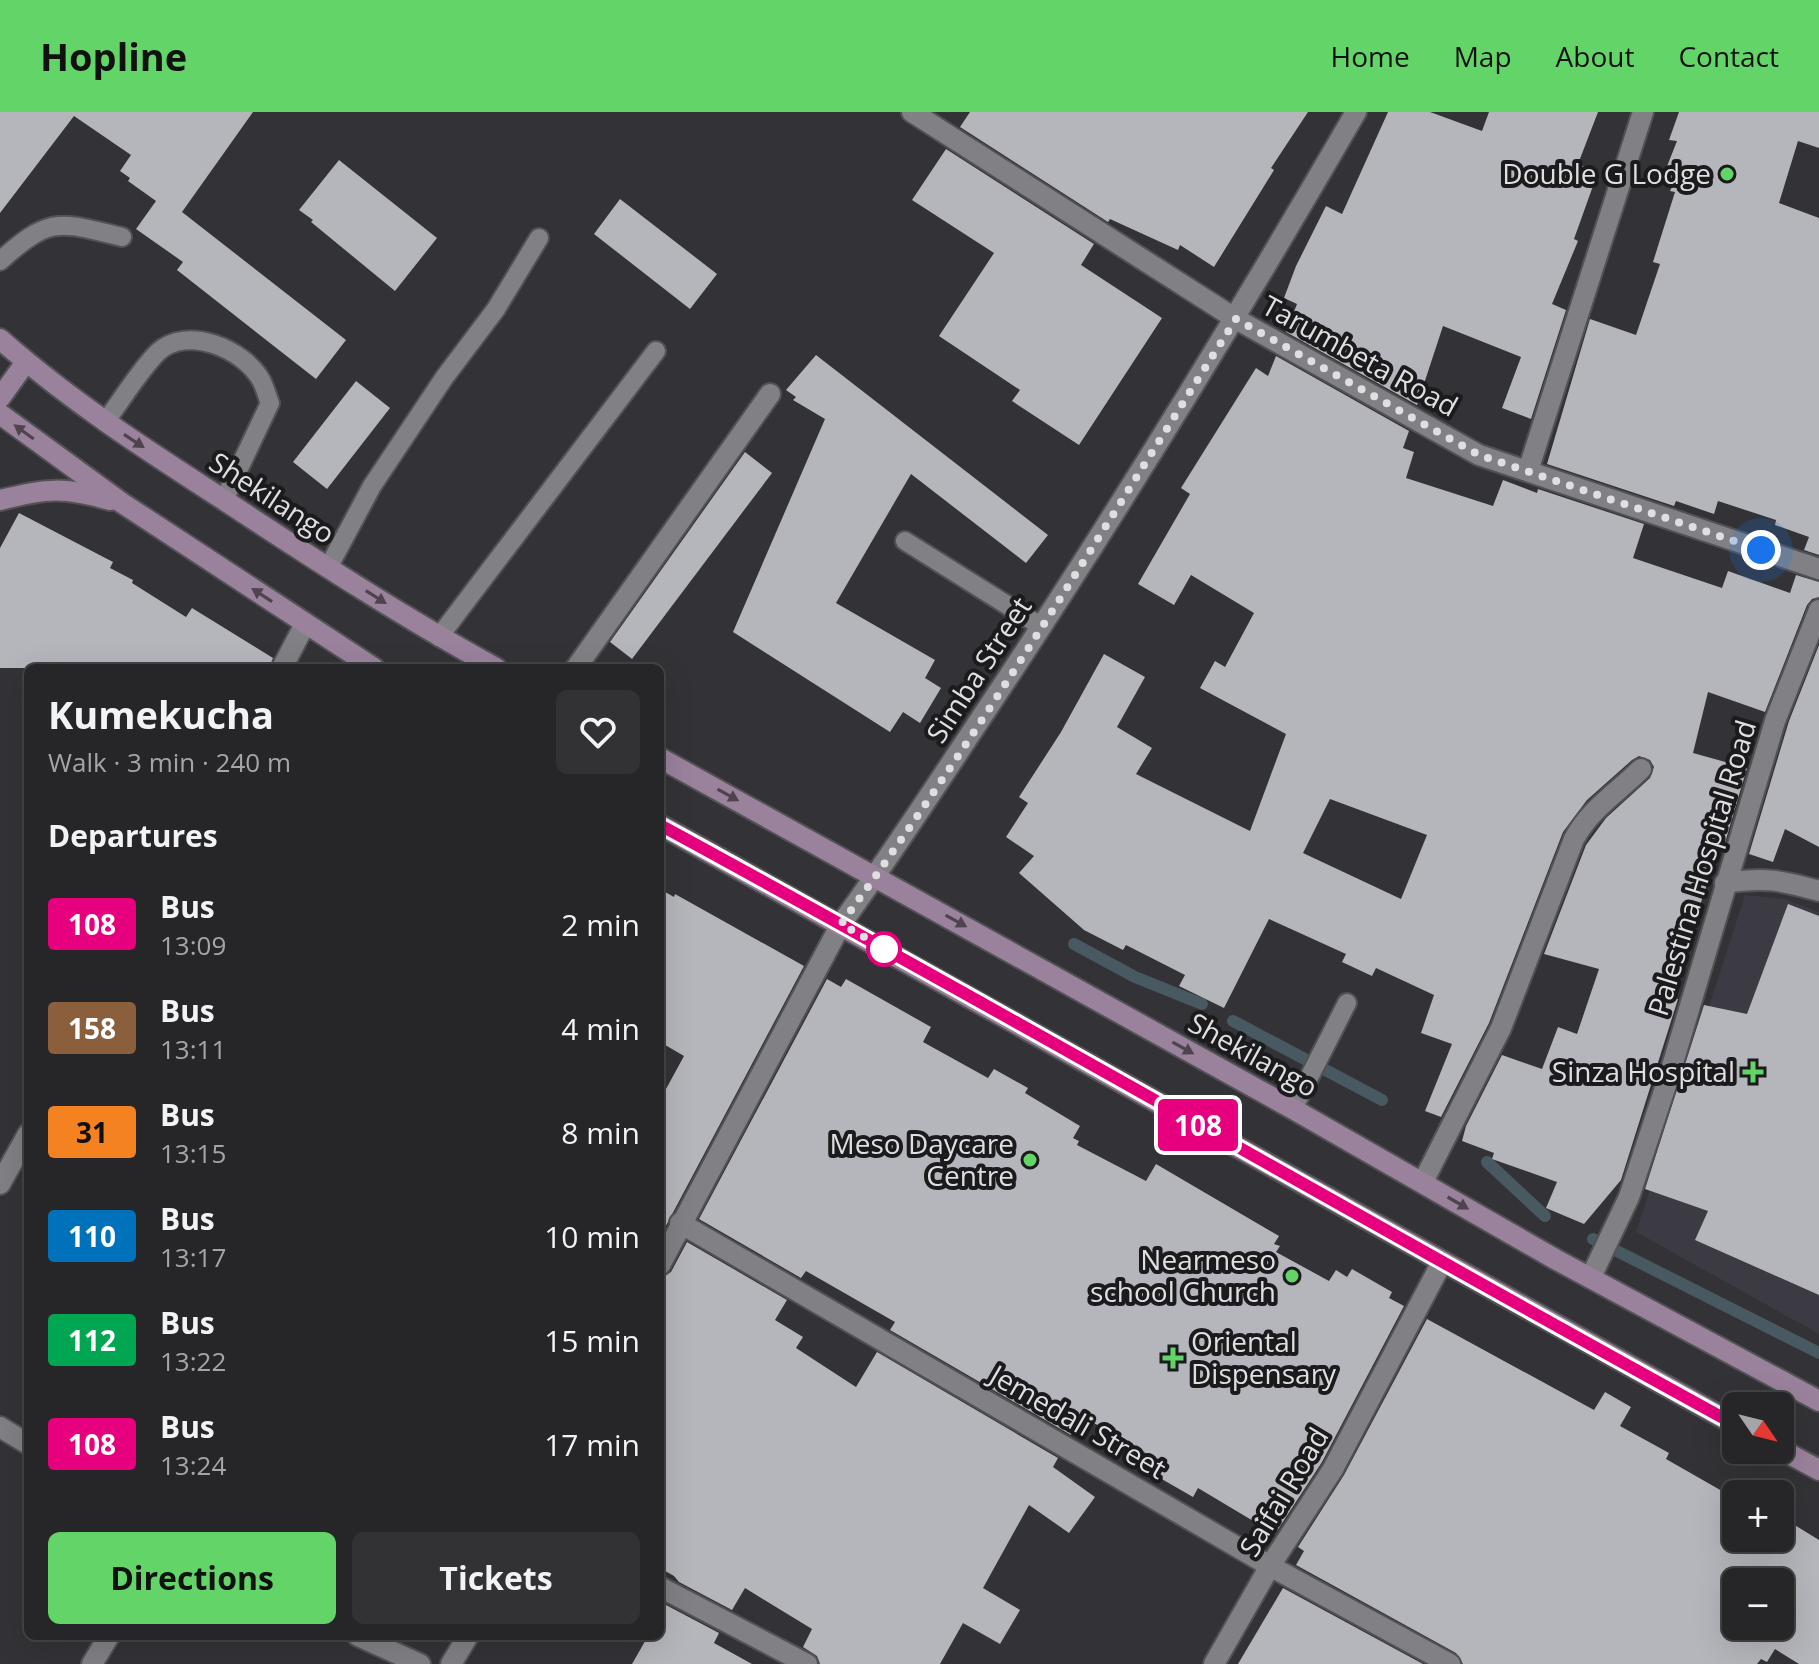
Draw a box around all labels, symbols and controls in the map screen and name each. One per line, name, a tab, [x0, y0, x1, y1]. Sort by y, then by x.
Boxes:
text: Hopline	[40, 30, 187, 82]
text: Home	[1331, 37, 1410, 75]
text: Map	[1454, 37, 1512, 75]
text: About	[1556, 37, 1634, 75]
text: Contact	[1678, 37, 1779, 75]
place label: Double G Lodge	[1502, 154, 1711, 192]
marker: Double G Lodge	[1718, 165, 1736, 183]
street label: Tarumbeta Road	[1256, 286, 1465, 425]
one-way arrow	[14, 425, 35, 440]
one-way arrow	[123, 434, 144, 449]
street label: Shekilango	[203, 443, 342, 552]
your location	[1741, 530, 1781, 570]
one-way arrow	[251, 588, 272, 603]
street label: Simba Street	[917, 589, 1039, 750]
one-way arrow	[365, 590, 387, 604]
text: Kumekucha	[48, 688, 274, 740]
button: heart	[556, 690, 640, 774]
street label: Palestina Hospital Road	[1638, 715, 1764, 1020]
text: Walk · 3 min · 240 m	[48, 744, 291, 780]
one-way arrow	[717, 789, 740, 802]
text: Departures	[48, 815, 218, 856]
text: Bus	[160, 886, 215, 927]
text: 2 min	[561, 904, 640, 945]
text: 108	[68, 905, 116, 943]
one-way arrow	[945, 914, 967, 928]
text: 13:09	[160, 927, 226, 963]
unlabelled marker	[867, 932, 901, 966]
text: Bus	[160, 990, 215, 1031]
street label: Shekilango	[1182, 1003, 1325, 1105]
text: 4 min	[561, 1008, 640, 1049]
text: 158	[68, 1009, 116, 1047]
text: 13:11	[160, 1031, 226, 1067]
one-way arrow	[1172, 1040, 1194, 1054]
place label: Sinza Hospital	[1552, 1052, 1735, 1090]
marker: Sinza Hospital	[1742, 1061, 1764, 1083]
text: Bus	[160, 1094, 215, 1135]
line badge: 108	[1152, 1099, 1244, 1151]
text: 108	[1174, 1106, 1222, 1144]
text: 8 min	[561, 1112, 640, 1153]
text: 31	[76, 1113, 108, 1151]
place label: Meso Daycare Centre	[830, 1124, 1014, 1194]
text: 13:15	[160, 1135, 226, 1171]
marker: Meso Daycare Centre	[1021, 1151, 1039, 1169]
one-way arrow	[1447, 1196, 1469, 1210]
text: Bus	[160, 1198, 215, 1239]
text: 10 min	[544, 1216, 640, 1257]
text: 110	[68, 1217, 116, 1255]
text: 13:17	[160, 1239, 226, 1275]
place label: Nearmeso school Church	[1090, 1240, 1276, 1310]
marker: Nearmeso school Church	[1283, 1267, 1301, 1285]
text: Bus	[160, 1302, 215, 1343]
text: 15 min	[544, 1320, 640, 1361]
text: 112	[68, 1321, 116, 1359]
place label: Oriental Dispensary	[1191, 1322, 1337, 1392]
text: 13:22	[160, 1343, 226, 1379]
marker: Oriental Dispensary	[1162, 1347, 1184, 1369]
street label: Jemedali Street	[981, 1354, 1173, 1487]
north arrow	[1722, 1392, 1794, 1464]
map controls	[1722, 1392, 1794, 1640]
text: Bus	[160, 1406, 215, 1447]
street label: Saifai Road	[1230, 1420, 1337, 1563]
text: 17 min	[544, 1424, 640, 1465]
text: 108	[68, 1425, 116, 1463]
text: 13:24	[160, 1447, 226, 1483]
button: +	[1722, 1480, 1794, 1552]
button: Directions	[48, 1532, 336, 1624]
button: Tickets	[352, 1532, 640, 1624]
button: −	[1722, 1568, 1794, 1640]

